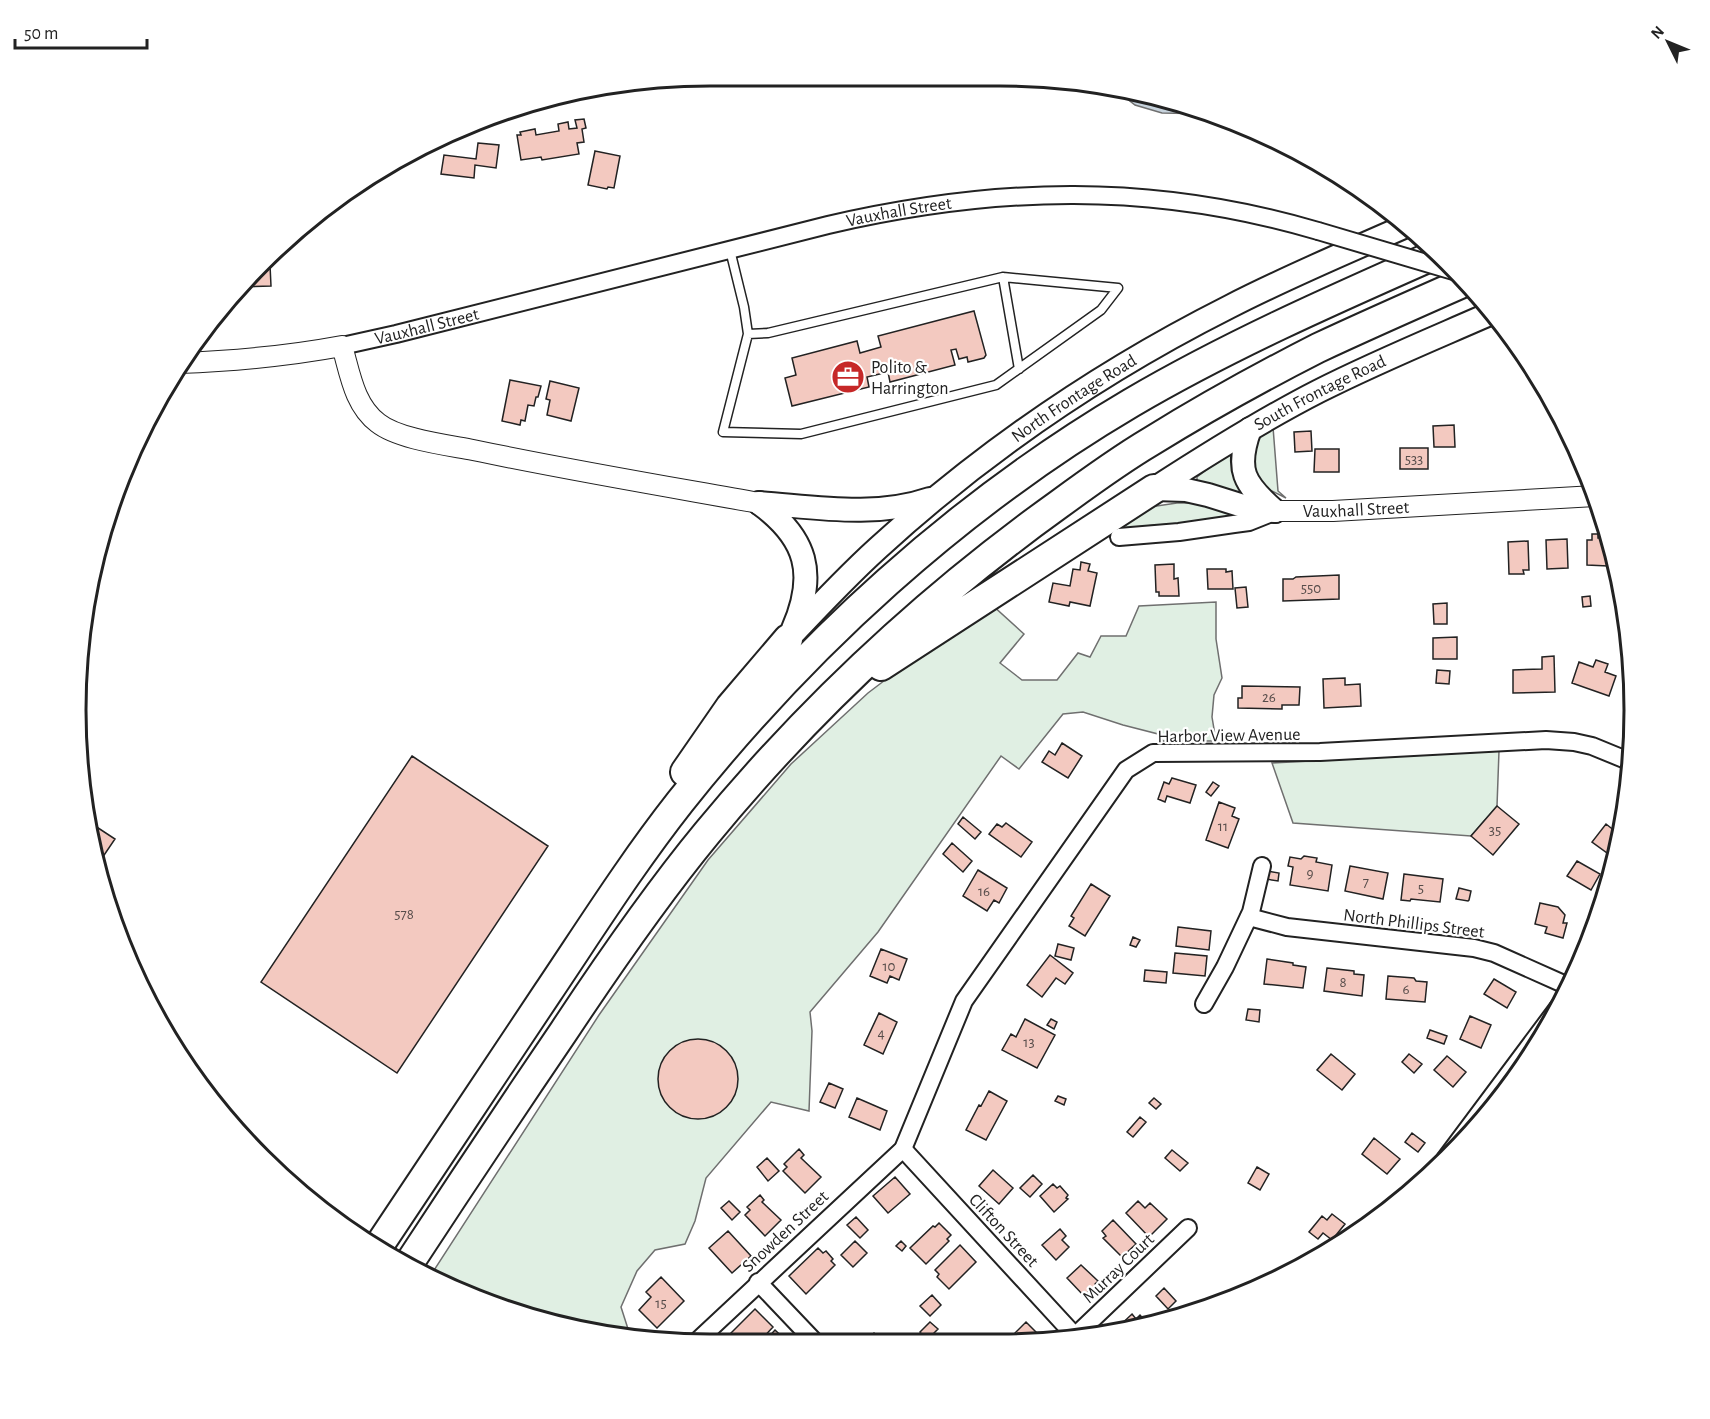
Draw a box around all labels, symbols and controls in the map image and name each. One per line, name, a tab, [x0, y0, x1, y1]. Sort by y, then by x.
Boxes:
scale bar	[15, 12, 147, 50]
north arrow	[1638, 12, 1698, 72]
text: N	[1648, 23, 1667, 42]
text: 50 m	[24, 25, 58, 43]
street label: Vauxhall Street	[845, 195, 953, 231]
street label: Vauxhall Street	[373, 305, 481, 348]
street label: North Frontage Road	[1009, 352, 1140, 446]
street label: South Frontage Road	[1251, 353, 1389, 435]
office icon: Polito & Harrington	[830, 359, 866, 395]
place label: Polito & Harrington	[871, 359, 949, 398]
house number: 533	[1405, 452, 1423, 467]
street label: Vauxhall Street	[1303, 499, 1410, 521]
house number: 550	[1301, 581, 1321, 596]
house number: 26	[1262, 690, 1276, 705]
street label: Harbor View Avenue	[1157, 726, 1301, 746]
house number: 11	[1218, 819, 1228, 834]
house number: 35	[1489, 823, 1501, 838]
house number: 9	[1306, 866, 1314, 881]
house number: 7	[1363, 875, 1369, 890]
house number: 5	[1418, 881, 1424, 896]
house number: 16	[978, 884, 990, 899]
street label: North Phillips Street	[1342, 906, 1486, 942]
house number: 578	[394, 907, 414, 922]
house number: 10	[882, 959, 896, 974]
house number: 8	[1339, 975, 1347, 990]
house number: 6	[1402, 982, 1410, 997]
house number: 4	[877, 1026, 885, 1041]
house number: 13	[1023, 1035, 1035, 1050]
street label: Snowden Street	[739, 1187, 832, 1276]
street label: Clifton Street	[965, 1191, 1042, 1271]
street label: Murray Court	[1080, 1230, 1158, 1307]
house number: 15	[655, 1296, 667, 1311]

